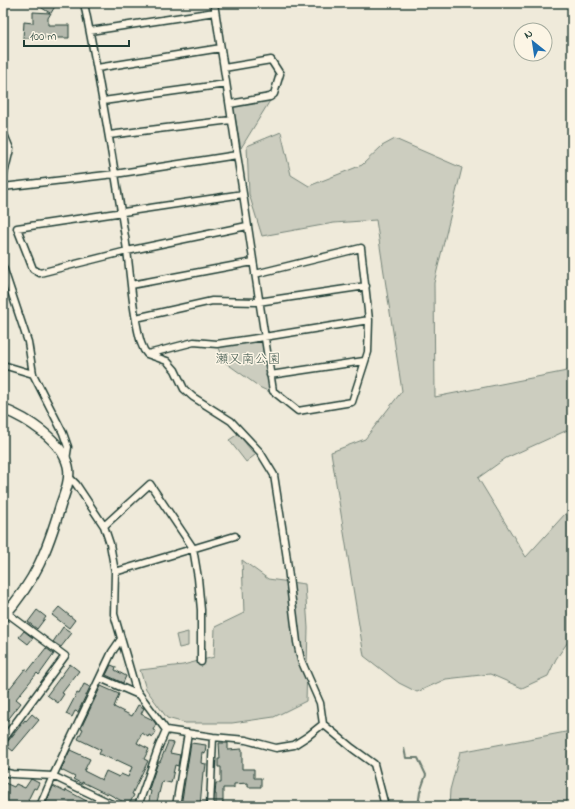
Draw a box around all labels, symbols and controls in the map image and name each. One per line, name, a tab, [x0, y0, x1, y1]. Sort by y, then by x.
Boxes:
scale bar	[24, 22, 129, 48]
north arrow	[513, 22, 553, 62]
text: N	[521, 25, 536, 43]
text: 100 m	[30, 28, 57, 46]
park label: 瀬又南公園	[215, 350, 281, 369]

